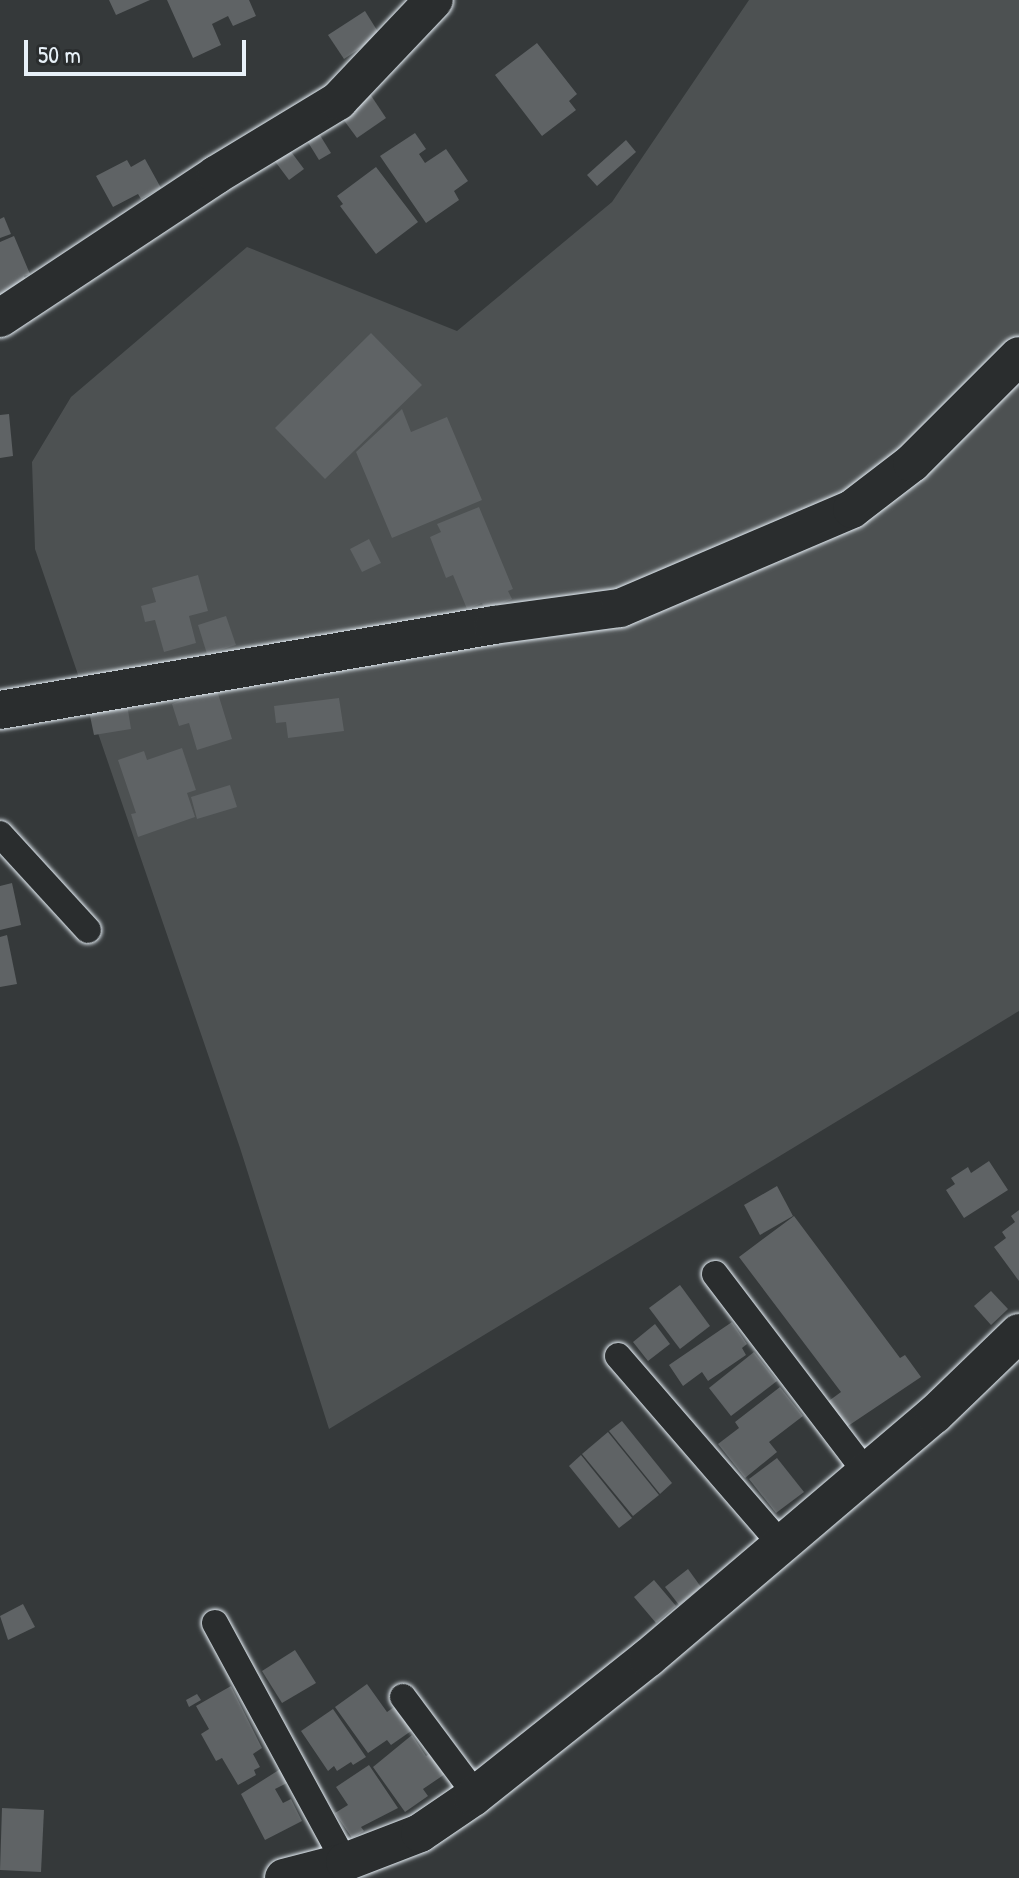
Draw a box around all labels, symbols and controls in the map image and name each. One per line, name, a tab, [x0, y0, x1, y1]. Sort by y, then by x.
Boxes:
scale bar	[28, 24, 250, 74]
text: 50 m	[38, 38, 81, 70]

